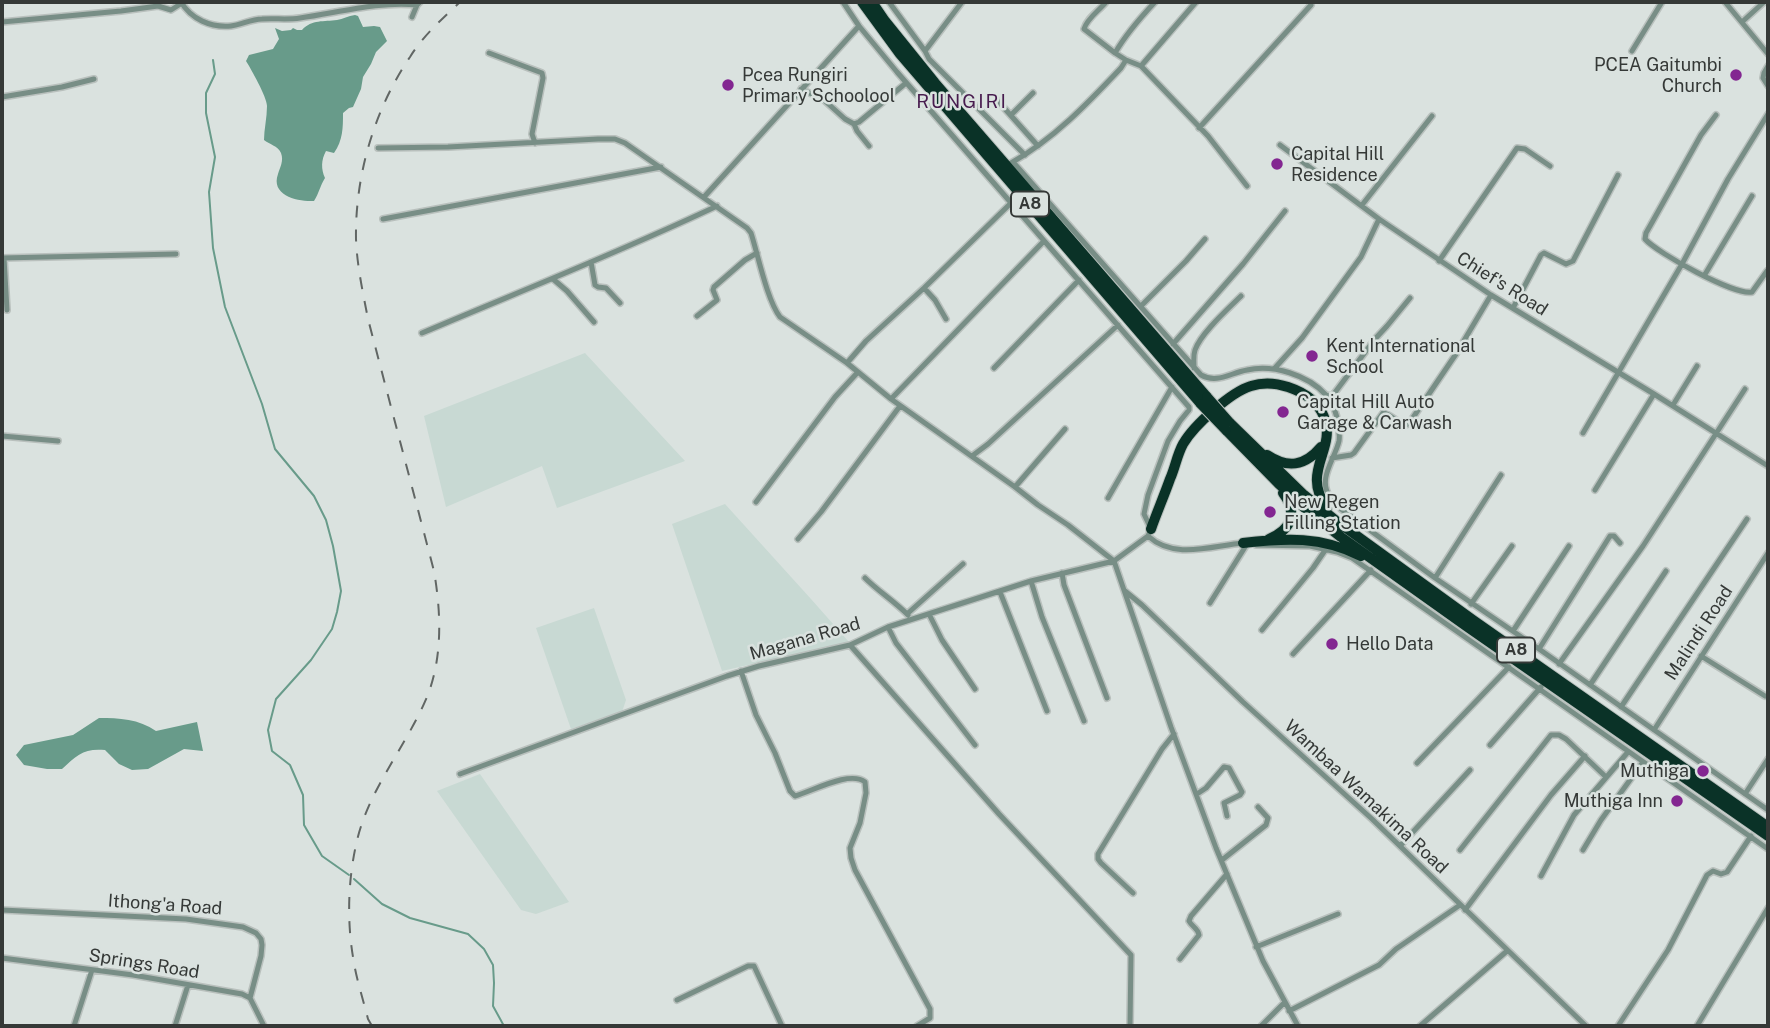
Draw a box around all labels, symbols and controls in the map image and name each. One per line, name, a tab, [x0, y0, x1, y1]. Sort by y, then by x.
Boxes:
place label: PCEA Gaitumbi Church	[1594, 54, 1722, 96]
place label: Pcea Rungiri Primary Schoolool	[742, 64, 895, 106]
marker: PCEA Gaitumbi Church	[1728, 67, 1744, 83]
marker: Pcea Rungiri Primary Schoolool	[720, 77, 736, 93]
district label: RUNGIRI	[917, 91, 1007, 113]
place label: Capital Hill Residence	[1291, 143, 1384, 186]
marker: Capital Hill Residence	[1269, 156, 1285, 172]
road number: A8	[1011, 192, 1049, 216]
street label: Chief's Road	[1452, 247, 1552, 321]
place label: Kent International School	[1326, 335, 1476, 378]
marker: Kent International School	[1304, 348, 1320, 364]
place label: Capital Hill Auto Garage & Carwash	[1297, 391, 1452, 434]
marker: Capital Hill Auto Garage & Carwash	[1275, 404, 1291, 420]
place label: New Regen Filling Station	[1284, 491, 1401, 534]
marker: New Regen Filling Station	[1262, 504, 1278, 520]
street label: Malindi Road	[1660, 582, 1738, 684]
street label: Magana Road	[747, 613, 863, 665]
place label: Hello Data	[1346, 633, 1434, 655]
marker: Hello Data	[1324, 636, 1340, 652]
road number: A8	[1497, 638, 1535, 663]
street label: Wambaa Wamakima Road	[1280, 716, 1452, 878]
place label: Muthiga	[1620, 760, 1689, 782]
marker: Muthiga	[1695, 763, 1711, 779]
place label: Muthiga Inn	[1564, 790, 1663, 812]
marker: Muthiga Inn	[1669, 793, 1685, 809]
street label: Ithong'a Road	[107, 890, 223, 920]
street label: Springs Road	[87, 945, 201, 983]

